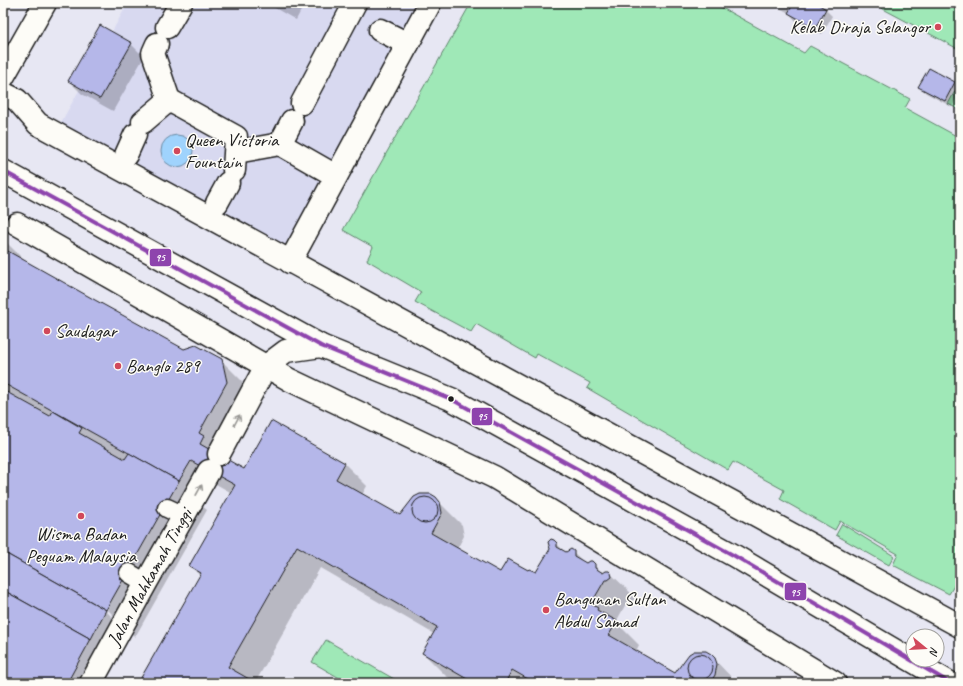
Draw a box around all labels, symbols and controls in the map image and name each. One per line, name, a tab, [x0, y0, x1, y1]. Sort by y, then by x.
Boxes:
place label: Kelab Diraja Selangor	[790, 15, 931, 39]
marker: Kelab Diraja Selangor	[933, 22, 943, 32]
place label: Queen Victoria Fountain	[185, 128, 280, 174]
marker: Queen Victoria Fountain	[172, 146, 182, 156]
line badge: 95	[149, 248, 172, 267]
text: 95	[155, 250, 166, 264]
place label: Saudagar	[55, 319, 119, 343]
marker: Saudagar	[42, 326, 52, 336]
place label: Banglo 289	[126, 354, 201, 378]
marker: Banglo 289	[113, 361, 123, 371]
unlabelled marker	[446, 394, 456, 404]
line badge: 95	[471, 407, 493, 426]
text: 95	[477, 409, 488, 423]
one-way arrow	[234, 414, 242, 426]
one-way arrow	[195, 484, 203, 496]
street label: Jalan Mahkamah Tinggi	[101, 502, 199, 651]
marker: Wisma Badan Peguam Malaysia	[76, 511, 86, 521]
place label: Wisma Badan Peguam Malaysia	[26, 522, 138, 568]
line badge: 95	[784, 582, 807, 601]
text: 95	[790, 585, 801, 599]
place label: Bangunan Sultan Abdul Samad	[554, 587, 666, 633]
marker: Bangunan Sultan Abdul Samad	[541, 605, 551, 615]
north arrow	[905, 628, 945, 668]
text: N	[926, 646, 942, 659]

